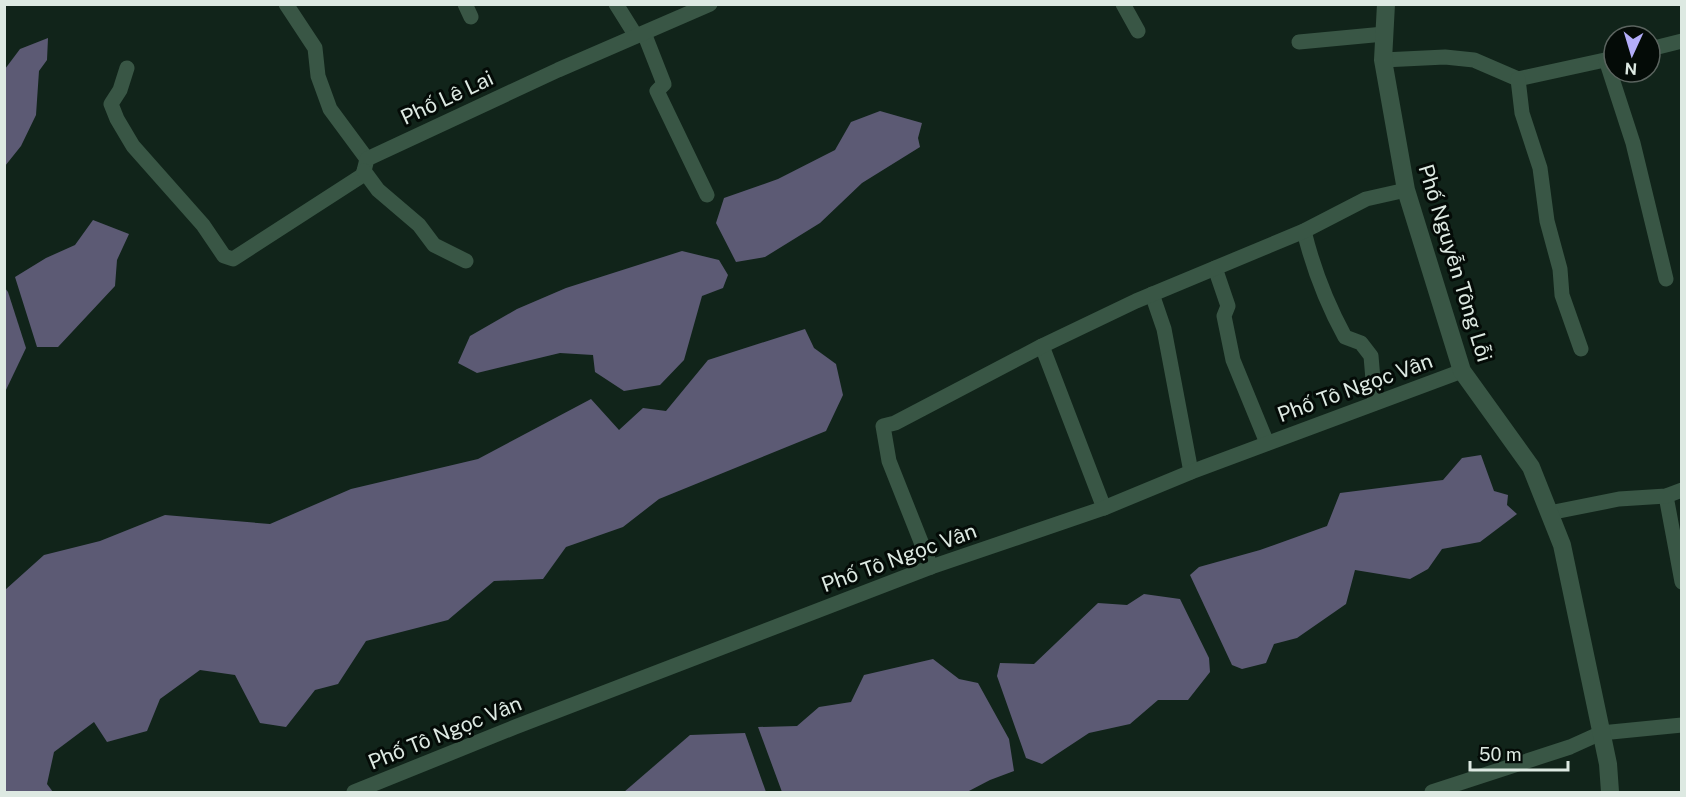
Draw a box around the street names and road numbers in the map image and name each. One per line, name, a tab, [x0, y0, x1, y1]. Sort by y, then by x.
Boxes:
street label: Phố Lê Lai	[396, 65, 497, 130]
street label: Phố Nguyễn Tông Lỗi	[1414, 161, 1497, 365]
street label: Phố Tô Ngọc Vân	[1274, 348, 1436, 427]
street label: Phố Tô Ngọc Vân	[818, 518, 980, 597]
street label: Phố Tô Ngọc Vân	[364, 690, 525, 775]

